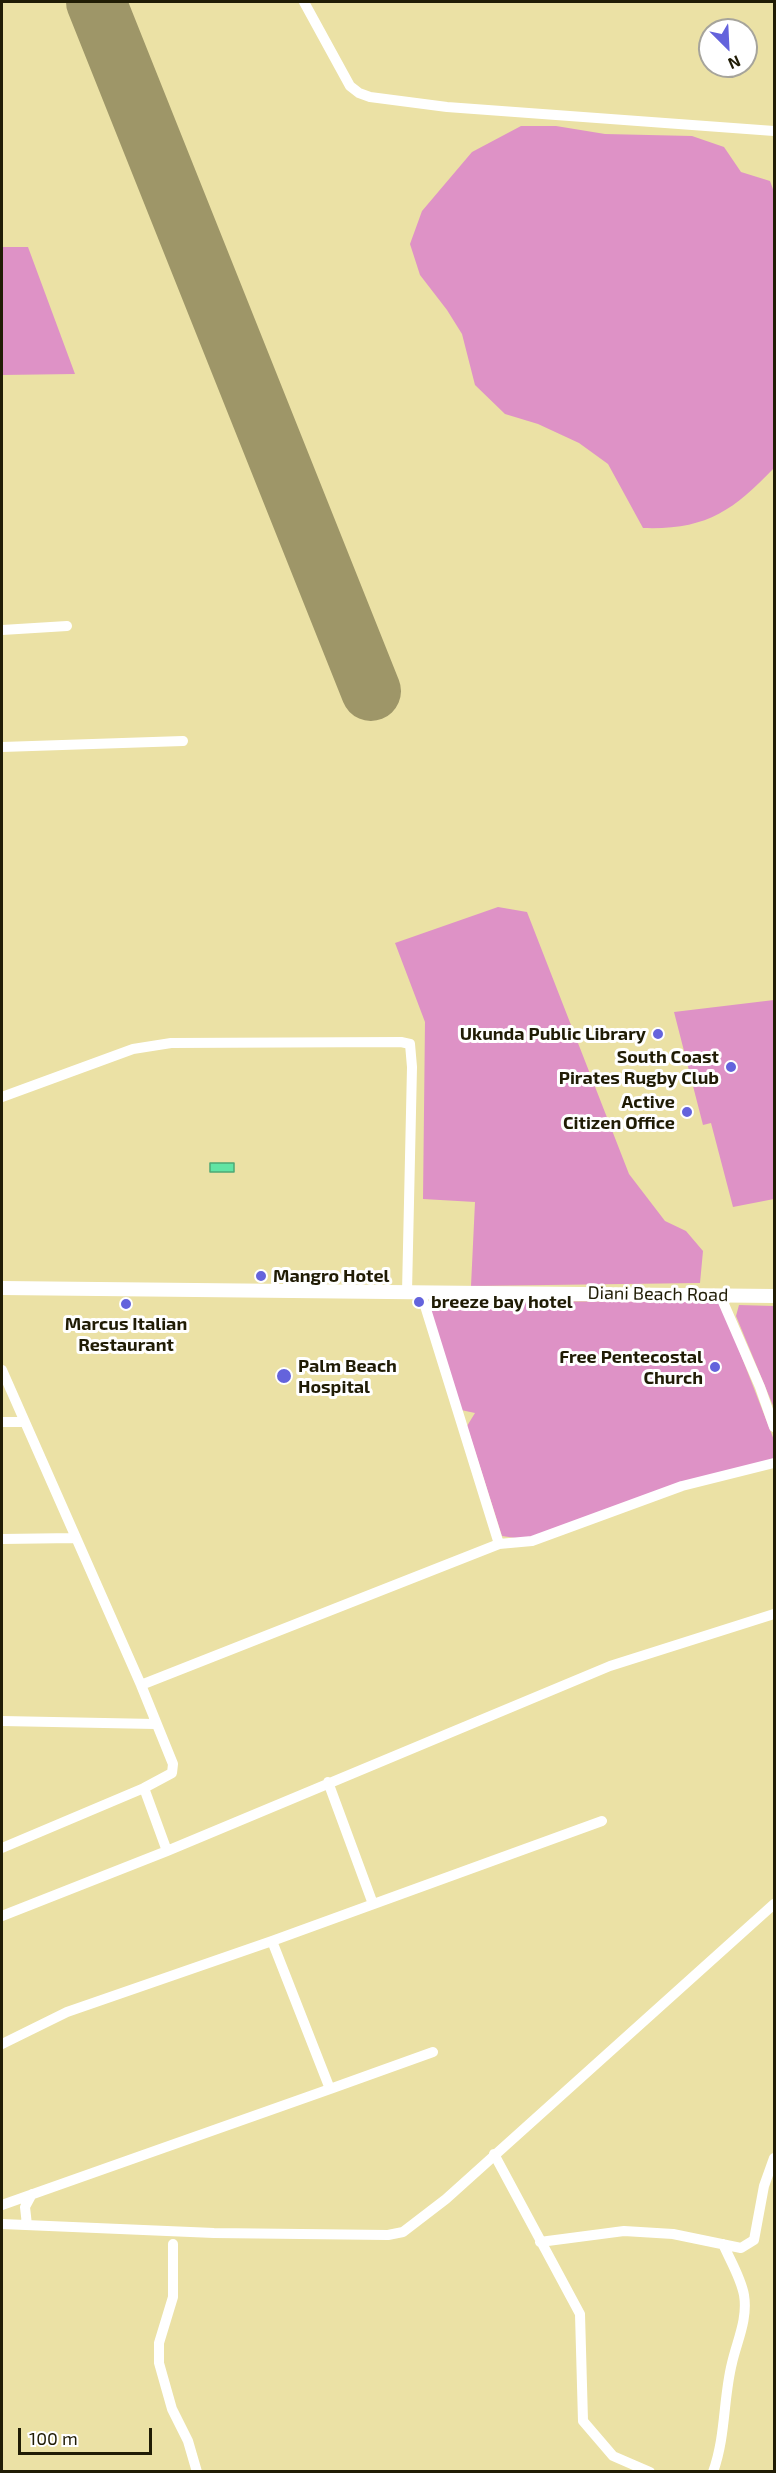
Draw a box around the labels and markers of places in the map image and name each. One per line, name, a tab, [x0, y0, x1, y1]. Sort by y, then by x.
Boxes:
place label: Ukunda Public Library	[460, 1023, 646, 1045]
marker: Ukunda Public Library	[651, 1027, 665, 1041]
place label: South Coast Pirates Rugby Club	[559, 1046, 719, 1088]
marker: South Coast Pirates Rugby Club	[724, 1060, 738, 1074]
place label: Active Citizen Office	[563, 1091, 675, 1134]
marker: Active Citizen Office	[680, 1105, 694, 1119]
place label: Mangro Hotel	[273, 1265, 389, 1287]
marker: Mangro Hotel	[254, 1269, 268, 1283]
place label: breeze bay hotel	[431, 1291, 573, 1313]
marker: breeze bay hotel	[412, 1295, 426, 1309]
marker: Marcus Italian Restaurant	[119, 1297, 133, 1311]
place label: Marcus Italian Restaurant	[65, 1313, 187, 1356]
place label: Free Pentecostal Church	[559, 1346, 703, 1388]
place label: Palm Beach Hospital	[298, 1355, 397, 1398]
marker: Free Pentecostal Church	[708, 1360, 722, 1374]
marker: Palm Beach Hospital	[275, 1367, 293, 1385]

